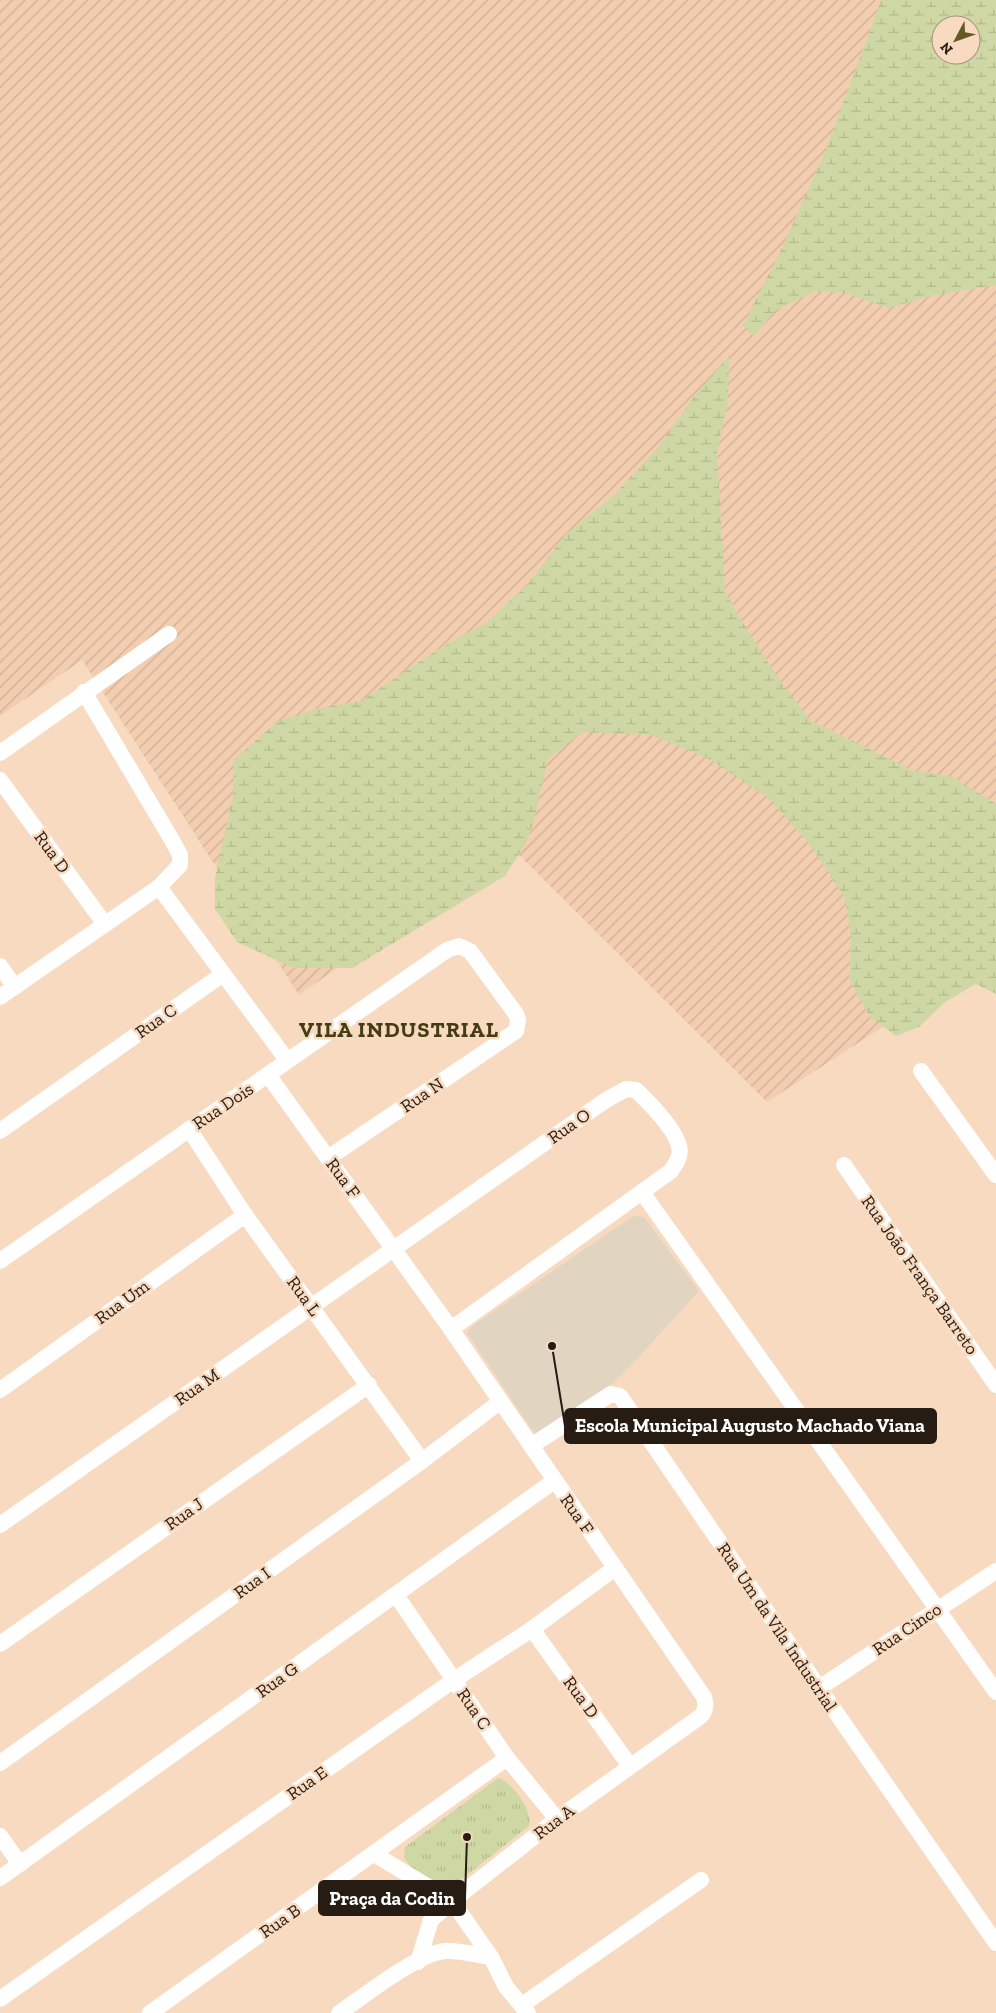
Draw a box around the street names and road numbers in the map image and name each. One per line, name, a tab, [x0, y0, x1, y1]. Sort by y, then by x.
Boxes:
street label: Rua D	[29, 827, 75, 877]
street label: Rua C	[131, 999, 181, 1043]
street label: Rua N	[396, 1073, 448, 1117]
street label: Rua Dois	[188, 1078, 258, 1134]
street label: Rua O	[543, 1103, 595, 1149]
street label: Rua F	[321, 1154, 365, 1202]
street label: Rua João França Barreto	[857, 1191, 983, 1359]
street label: Rua L	[282, 1272, 326, 1320]
street label: Rua Um	[90, 1275, 154, 1329]
street label: Rua M	[170, 1364, 224, 1410]
street label: Rua F	[555, 1490, 599, 1538]
street label: Rua J	[161, 1493, 207, 1535]
street label: Rua Um da Vila Industrial	[712, 1538, 842, 1716]
street label: Rua I	[229, 1562, 275, 1604]
street label: Rua Cinco	[868, 1598, 946, 1660]
street label: Rua G	[252, 1657, 302, 1703]
street label: Rua D	[558, 1672, 604, 1722]
street label: Rua C	[452, 1684, 496, 1734]
street label: Rua E	[282, 1761, 332, 1805]
street label: Rua A	[529, 1799, 579, 1844]
street label: Rua B	[255, 1899, 305, 1943]

